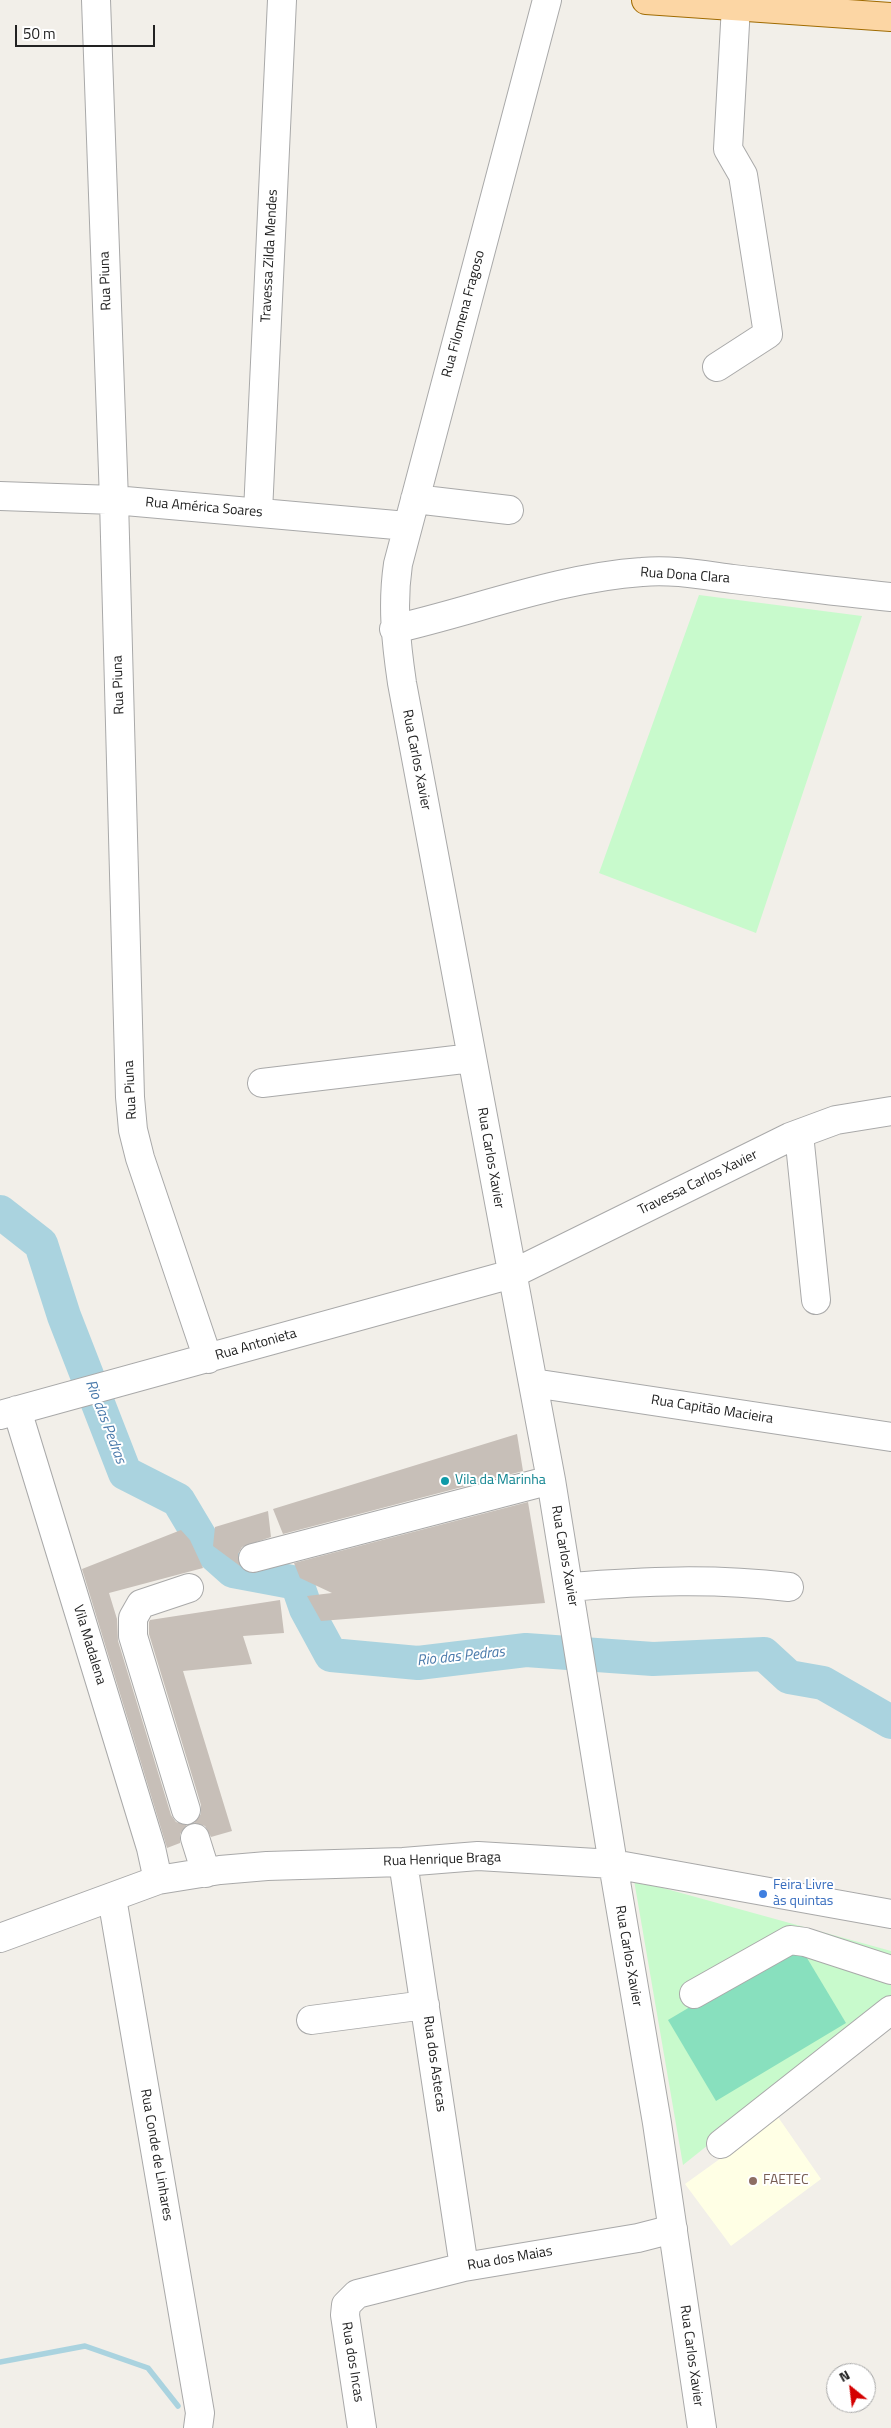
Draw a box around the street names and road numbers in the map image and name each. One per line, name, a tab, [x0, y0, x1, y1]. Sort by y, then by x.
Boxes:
street label: Travessa Zilda Mendes	[258, 189, 282, 323]
street label: Rua Filomena Fragoso	[439, 249, 489, 379]
street label: Rua Piuna	[97, 251, 115, 311]
street label: Rua América Soares	[145, 495, 263, 521]
street label: Rua Dona Clara	[640, 564, 730, 588]
street label: Rua Piuna	[110, 655, 128, 715]
street label: Rua Carlos Xavier	[398, 708, 434, 812]
street label: Rua Piuna	[121, 1060, 141, 1120]
street label: Rua Carlos Xavier	[473, 1106, 507, 1210]
street label: Travessa Carlos Xavier	[635, 1147, 761, 1219]
street label: Rua Antonieta	[213, 1325, 299, 1365]
street label: Rua Capitão Macieira	[650, 1392, 774, 1428]
street label: Rua Carlos Xavier	[547, 1504, 581, 1608]
street label: Vila Madalena	[69, 1603, 109, 1687]
street label: Rua Henrique Braga	[383, 1850, 501, 1870]
street label: Rua Carlos Xavier	[611, 1904, 645, 2008]
street label: Rua dos Astecas	[419, 2015, 449, 2113]
street label: Rua Conde de Linhares	[136, 2088, 176, 2222]
street label: Rua dos Maias	[466, 2243, 554, 2275]
street label: Rua Carlos Xavier	[676, 2304, 706, 2408]
street label: Rua dos Incas	[337, 2321, 367, 2403]

